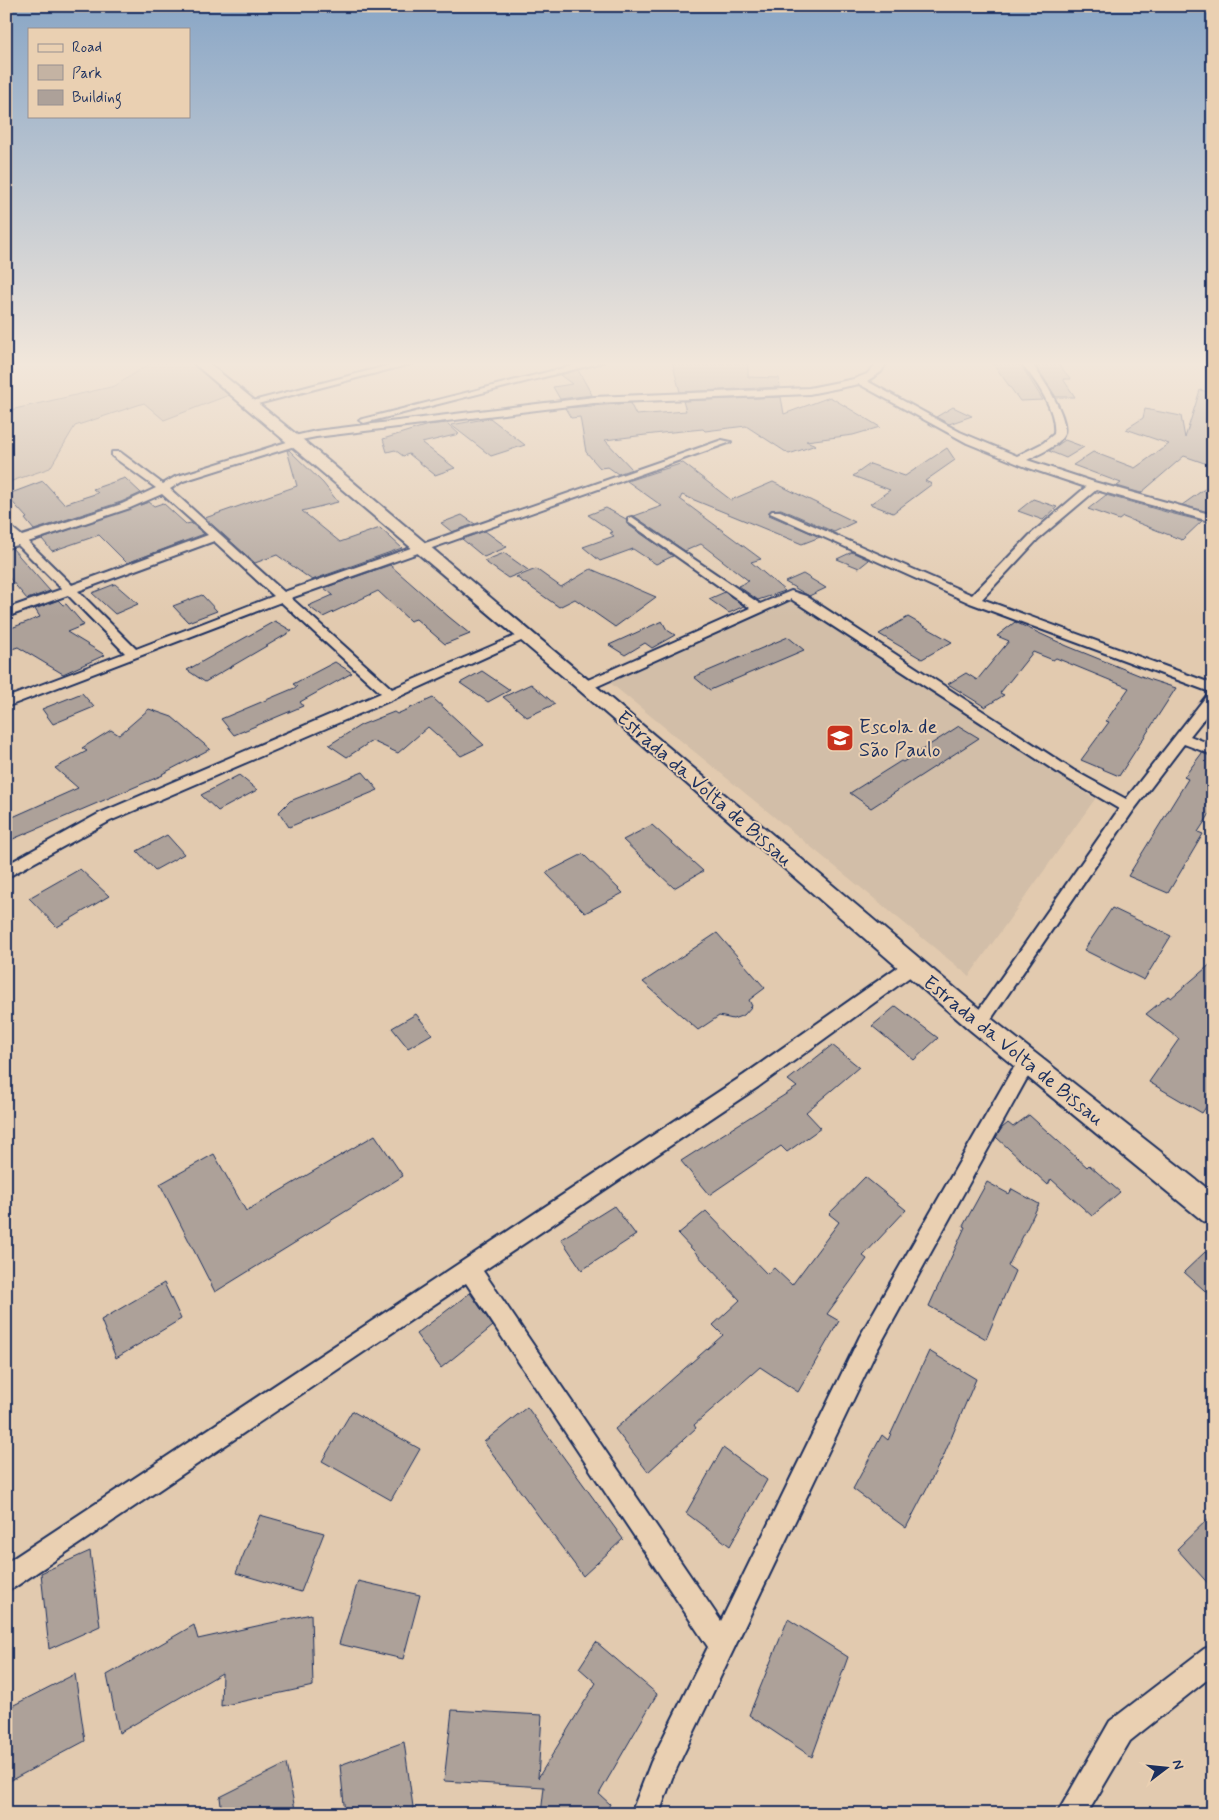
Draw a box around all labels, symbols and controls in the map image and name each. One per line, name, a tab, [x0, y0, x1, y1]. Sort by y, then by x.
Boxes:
legend	[28, 28, 190, 118]
text: Road	[72, 38, 102, 58]
text: Park	[72, 64, 102, 84]
text: Building	[72, 88, 122, 109]
street label: Estrada da Volta de Bissau	[610, 705, 798, 873]
place label: Escola de São Paulo	[859, 714, 940, 764]
school or university icon: Escola de São Paulo	[825, 723, 855, 753]
street label: Estrada da Volta de Bissau	[917, 970, 1109, 1133]
north arrow	[1142, 1742, 1192, 1792]
text: N	[1168, 1758, 1187, 1772]

